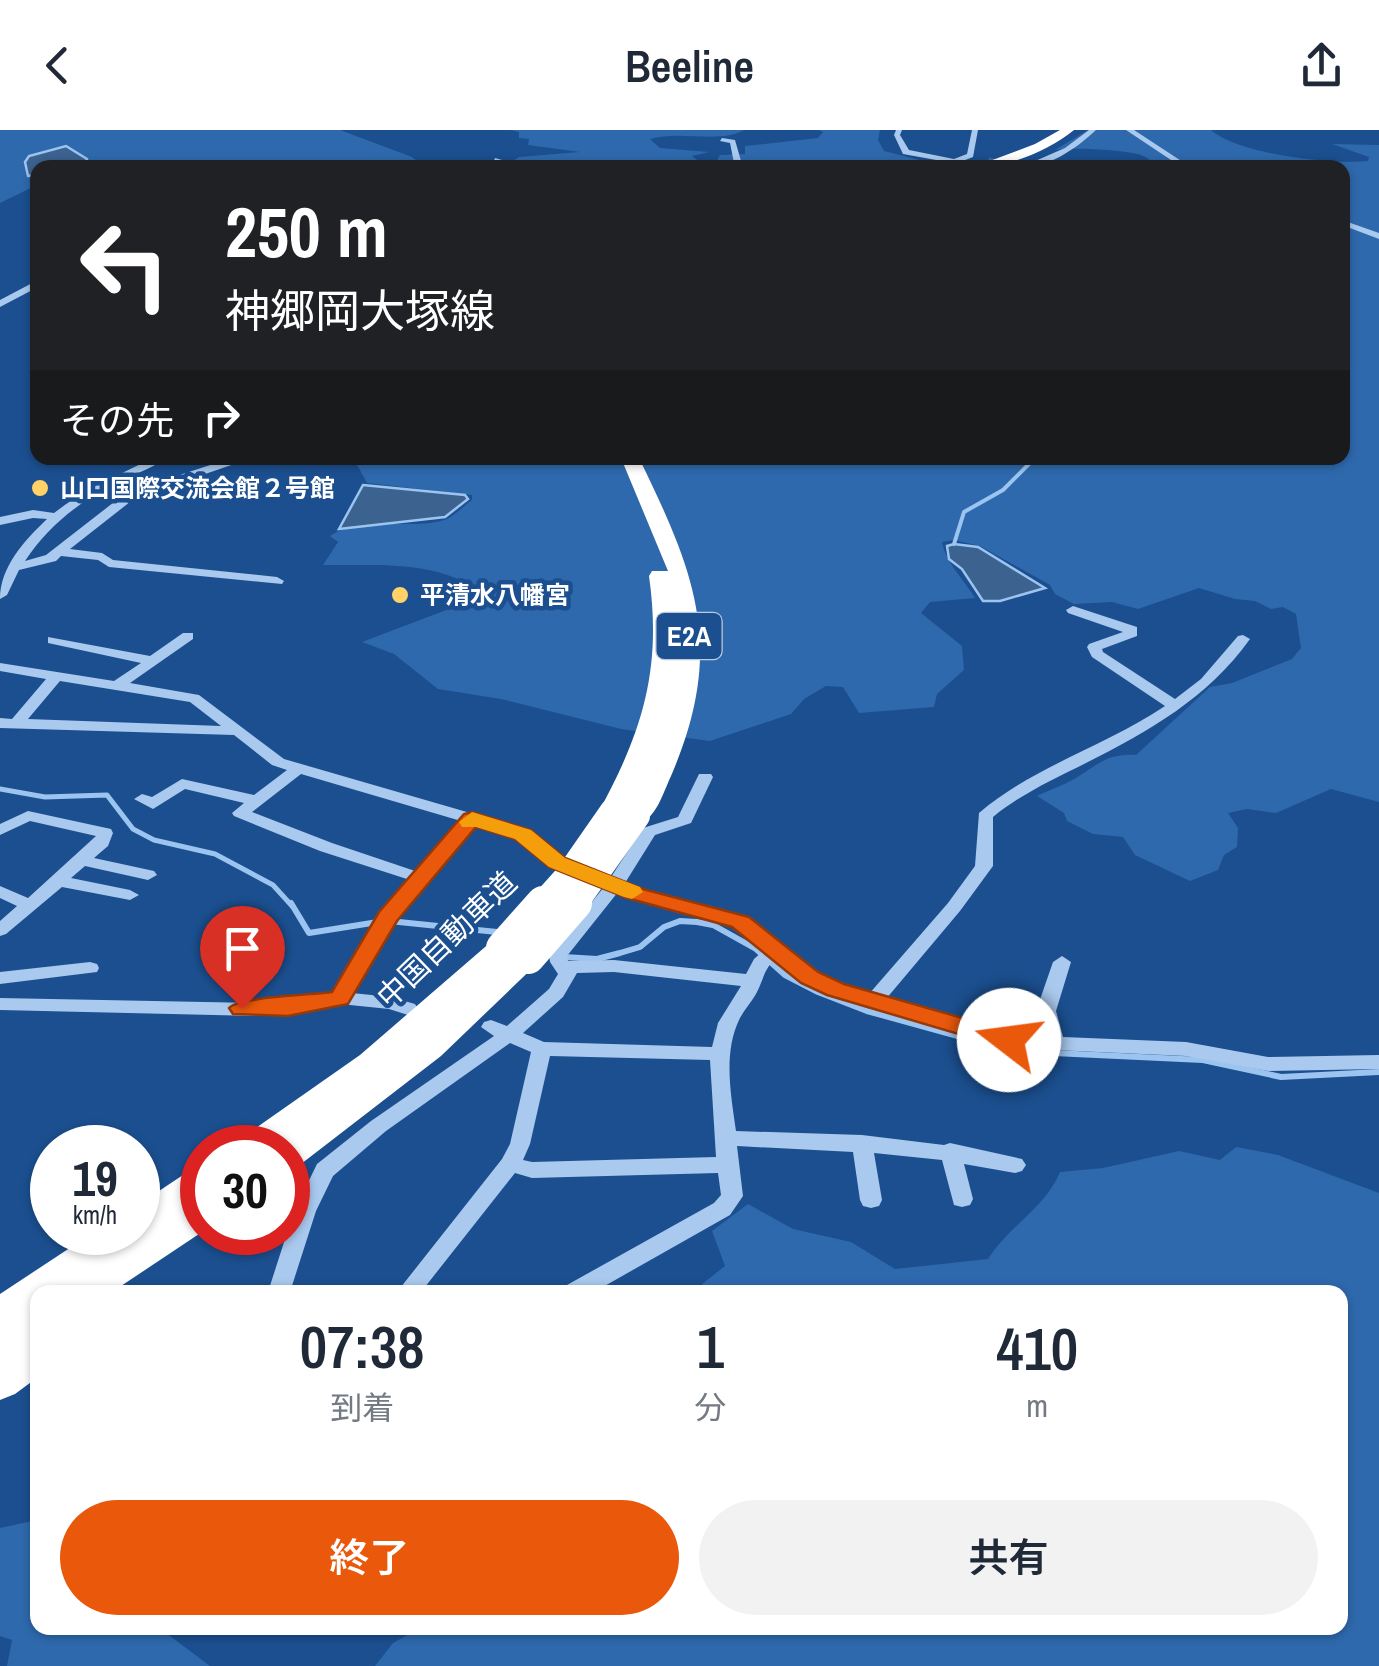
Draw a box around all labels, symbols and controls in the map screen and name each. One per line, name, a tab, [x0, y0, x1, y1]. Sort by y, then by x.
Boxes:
text: Beeline	[625, 35, 754, 96]
icon: back	[30, 38, 85, 93]
icon: share	[1294, 38, 1349, 93]
text: 250 m	[225, 185, 388, 279]
icon: left	[60, 200, 190, 330]
text: 神郷岡大塚線	[225, 280, 495, 341]
icon: right	[194, 390, 249, 445]
text: その先	[60, 395, 174, 446]
place label: 山口国際交流会館２号館	[60, 471, 335, 505]
marker: 山口国際交流会館２号館	[29, 477, 51, 499]
place label: 平清水八幡宮	[420, 578, 570, 612]
marker: 平清水八幡宮	[389, 584, 411, 606]
road number: E2A	[656, 613, 722, 659]
street label: 中国自動車道	[368, 862, 525, 1016]
pin	[200, 906, 285, 1009]
icon: arrive	[215, 921, 270, 976]
position arrow	[957, 988, 1061, 1092]
speed limit sign: 30	[180, 1125, 310, 1255]
text: 19	[72, 1144, 118, 1212]
text: km/h	[73, 1198, 117, 1232]
text: 07:38	[300, 1306, 425, 1387]
text: 1	[697, 1306, 724, 1387]
text: 410	[996, 1308, 1078, 1389]
text: m	[1026, 1384, 1048, 1427]
text: 到着	[330, 1386, 394, 1429]
text: 分	[694, 1386, 726, 1429]
button: 終了	[60, 1500, 679, 1615]
button: 共有	[699, 1500, 1318, 1615]

